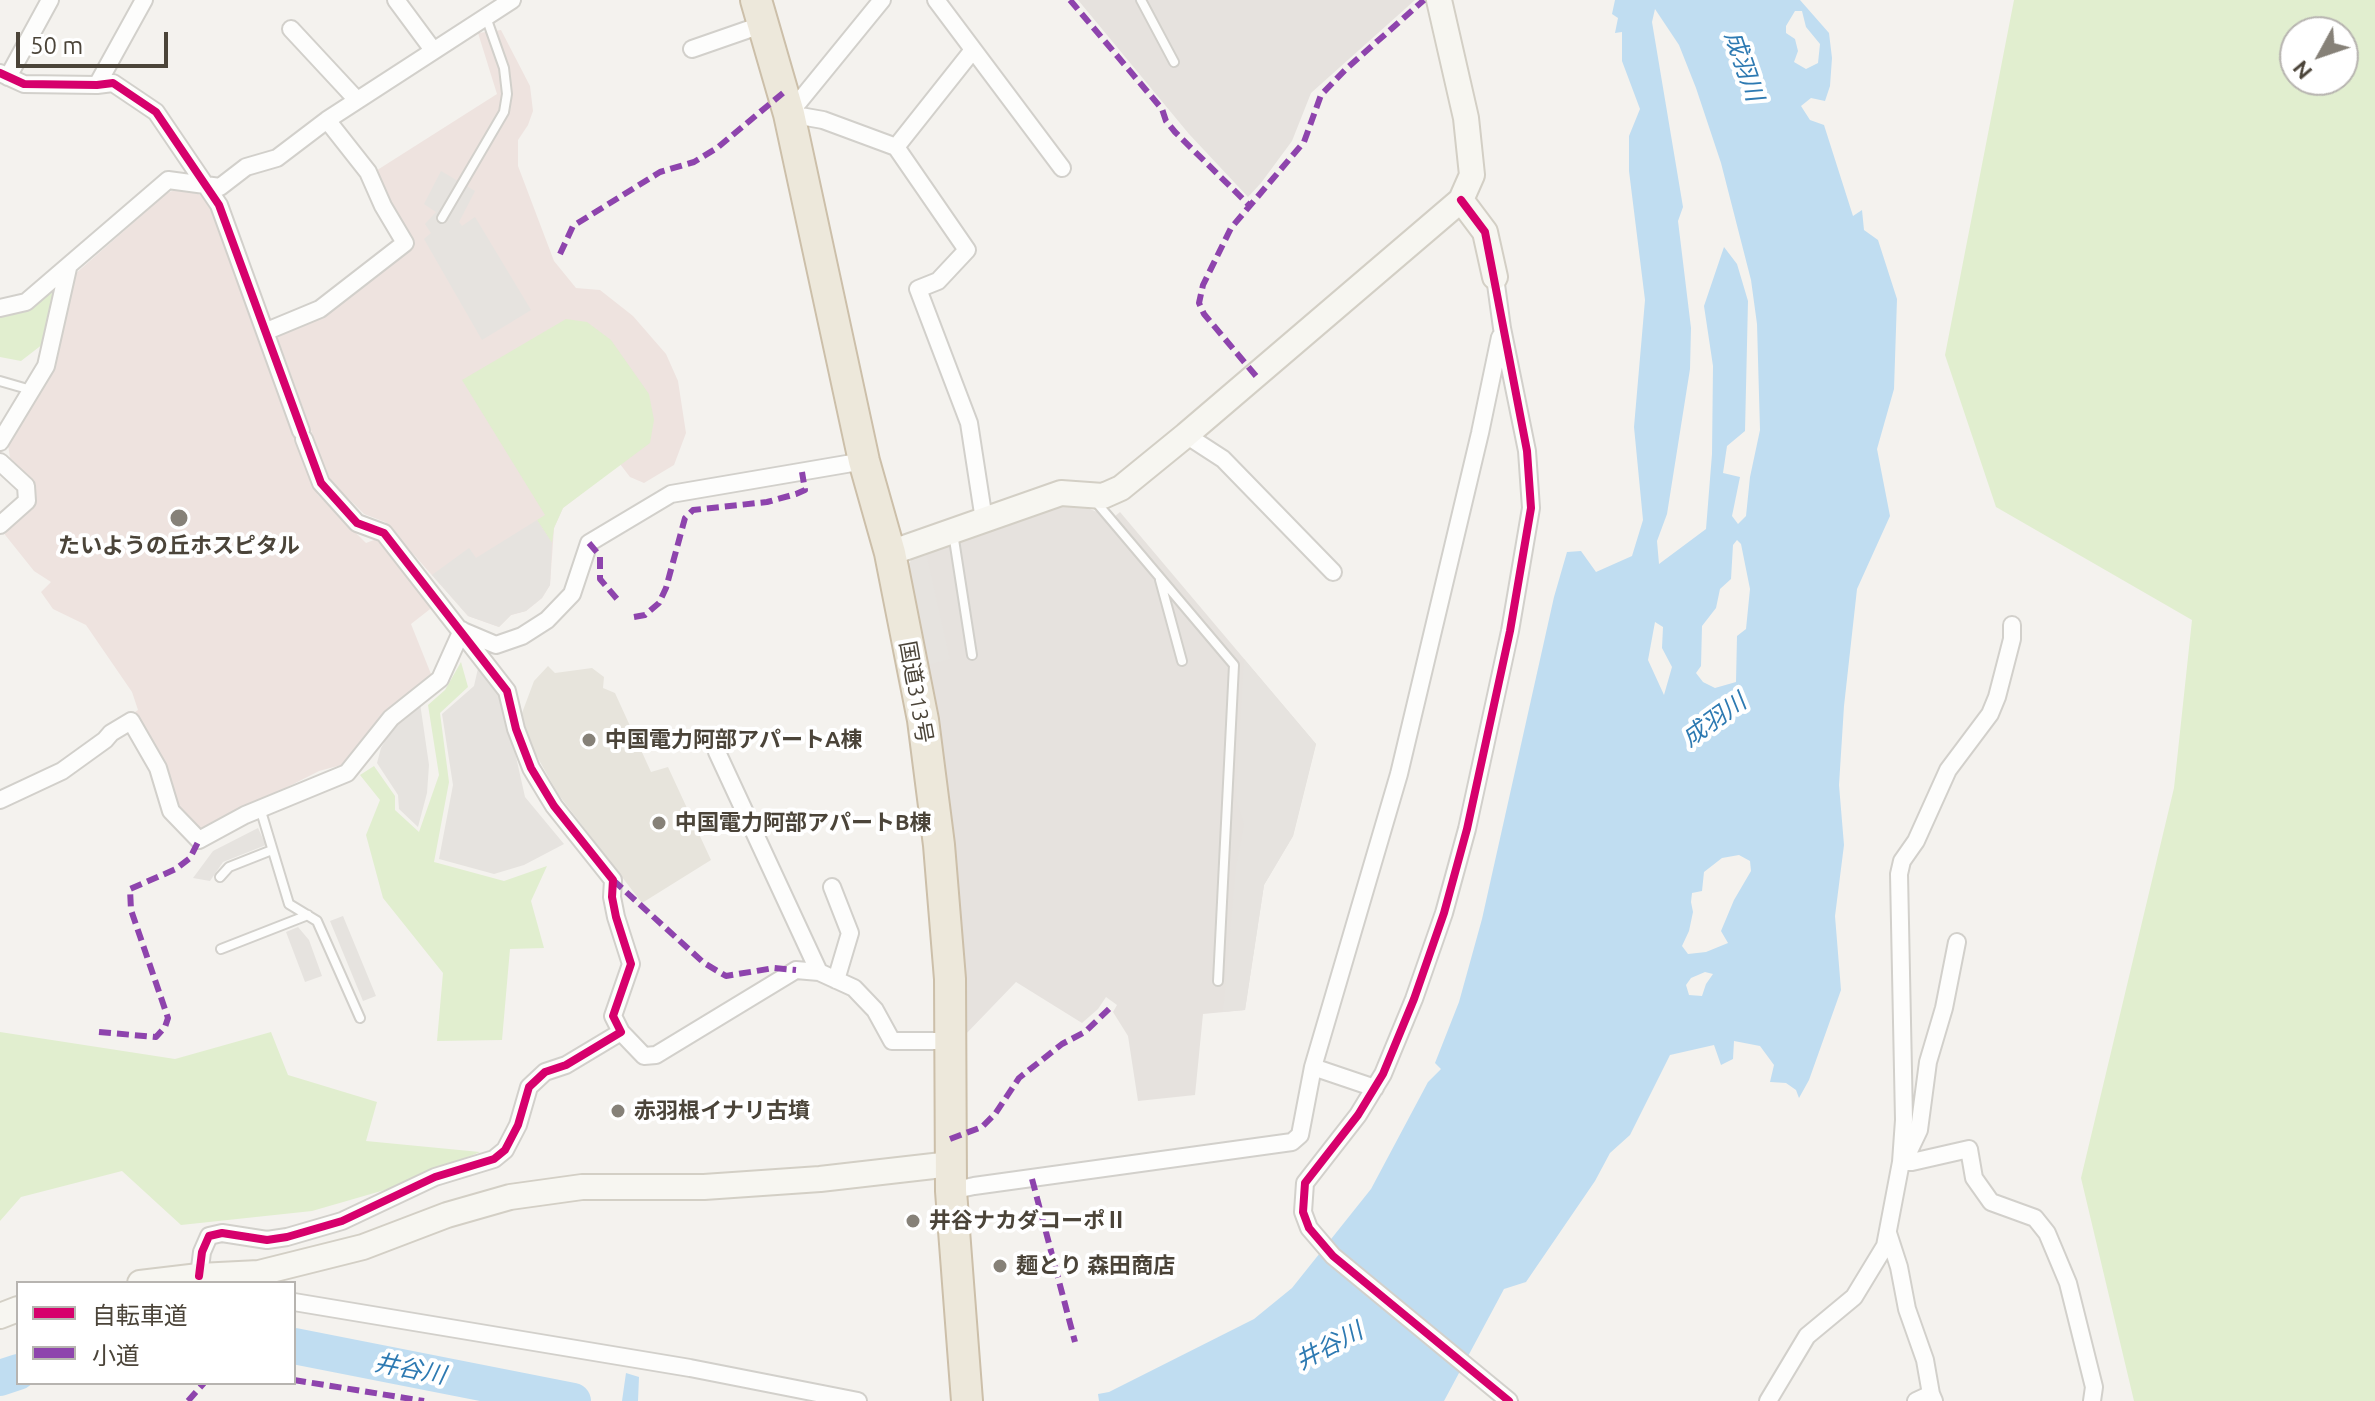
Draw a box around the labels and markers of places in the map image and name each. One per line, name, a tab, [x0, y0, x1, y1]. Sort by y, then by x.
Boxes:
marker: たいようの丘ホスピタル	[168, 507, 190, 529]
place label: たいようの丘ホスピタル	[58, 533, 300, 559]
place label: 中国電力阿部アパートA棟	[605, 727, 862, 753]
marker: 中国電力阿部アパートA棟	[580, 731, 598, 749]
place label: 中国電力阿部アパートB棟	[675, 810, 932, 836]
marker: 中国電力阿部アパートB棟	[650, 814, 668, 832]
place label: 赤羽根イナリ古墳	[634, 1098, 810, 1124]
marker: 赤羽根イナリ古墳	[609, 1102, 627, 1120]
place label: 井谷ナカダコーポⅡ	[929, 1208, 1127, 1234]
marker: 井谷ナカダコーポⅡ	[904, 1212, 922, 1230]
place label: 麺とり 森田商店	[1016, 1253, 1175, 1279]
marker: 麺とり 森田商店	[991, 1257, 1009, 1275]

